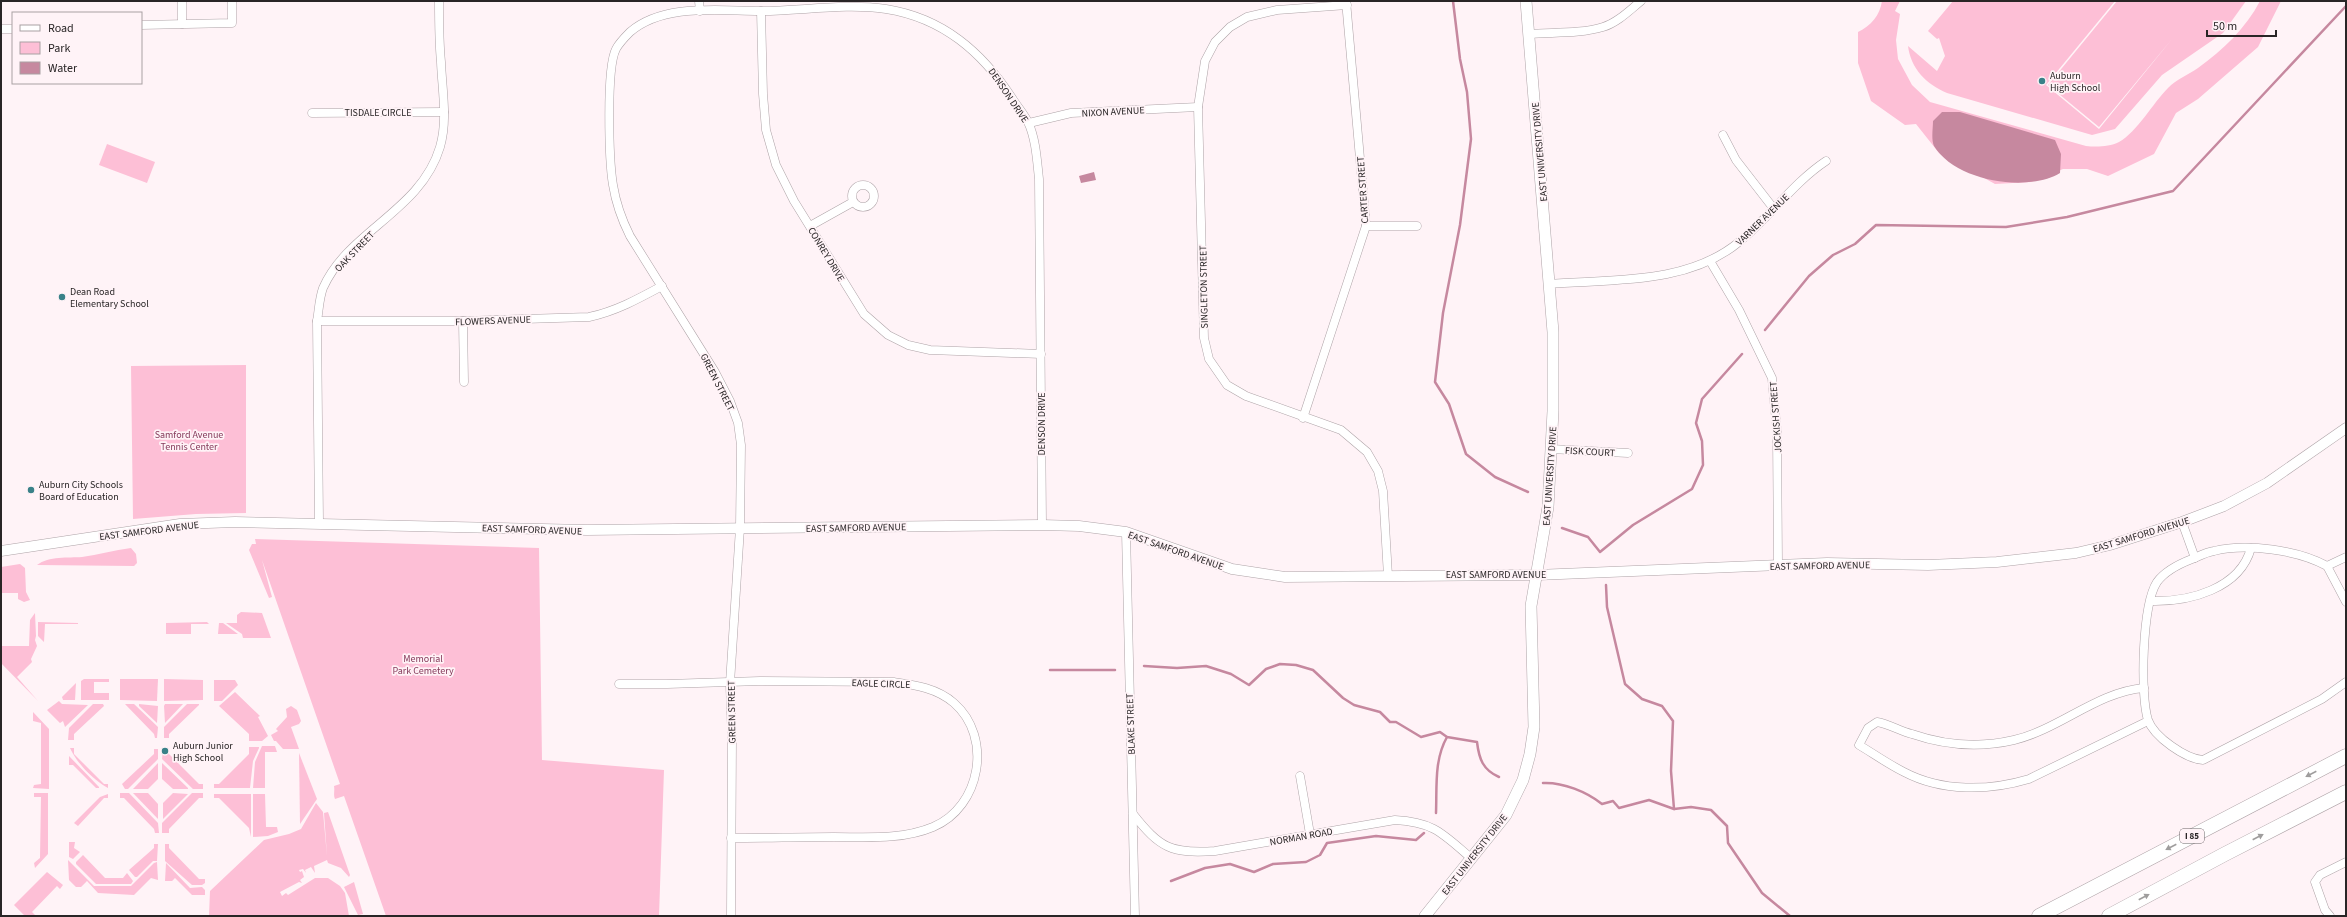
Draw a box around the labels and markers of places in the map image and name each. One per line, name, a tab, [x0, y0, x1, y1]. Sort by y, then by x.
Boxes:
place label: Auburn High School	[2050, 69, 2101, 95]
marker: Auburn High School	[2037, 76, 2047, 86]
place label: Dean Road Elementary School	[70, 285, 149, 311]
marker: Dean Road Elementary School	[57, 292, 67, 302]
place label: Auburn City Schools Board of Education	[39, 478, 123, 504]
marker: Auburn City Schools Board of Education	[26, 485, 36, 495]
place label: Auburn Junior High School	[173, 739, 233, 765]
marker: Auburn Junior High School	[160, 746, 170, 756]

